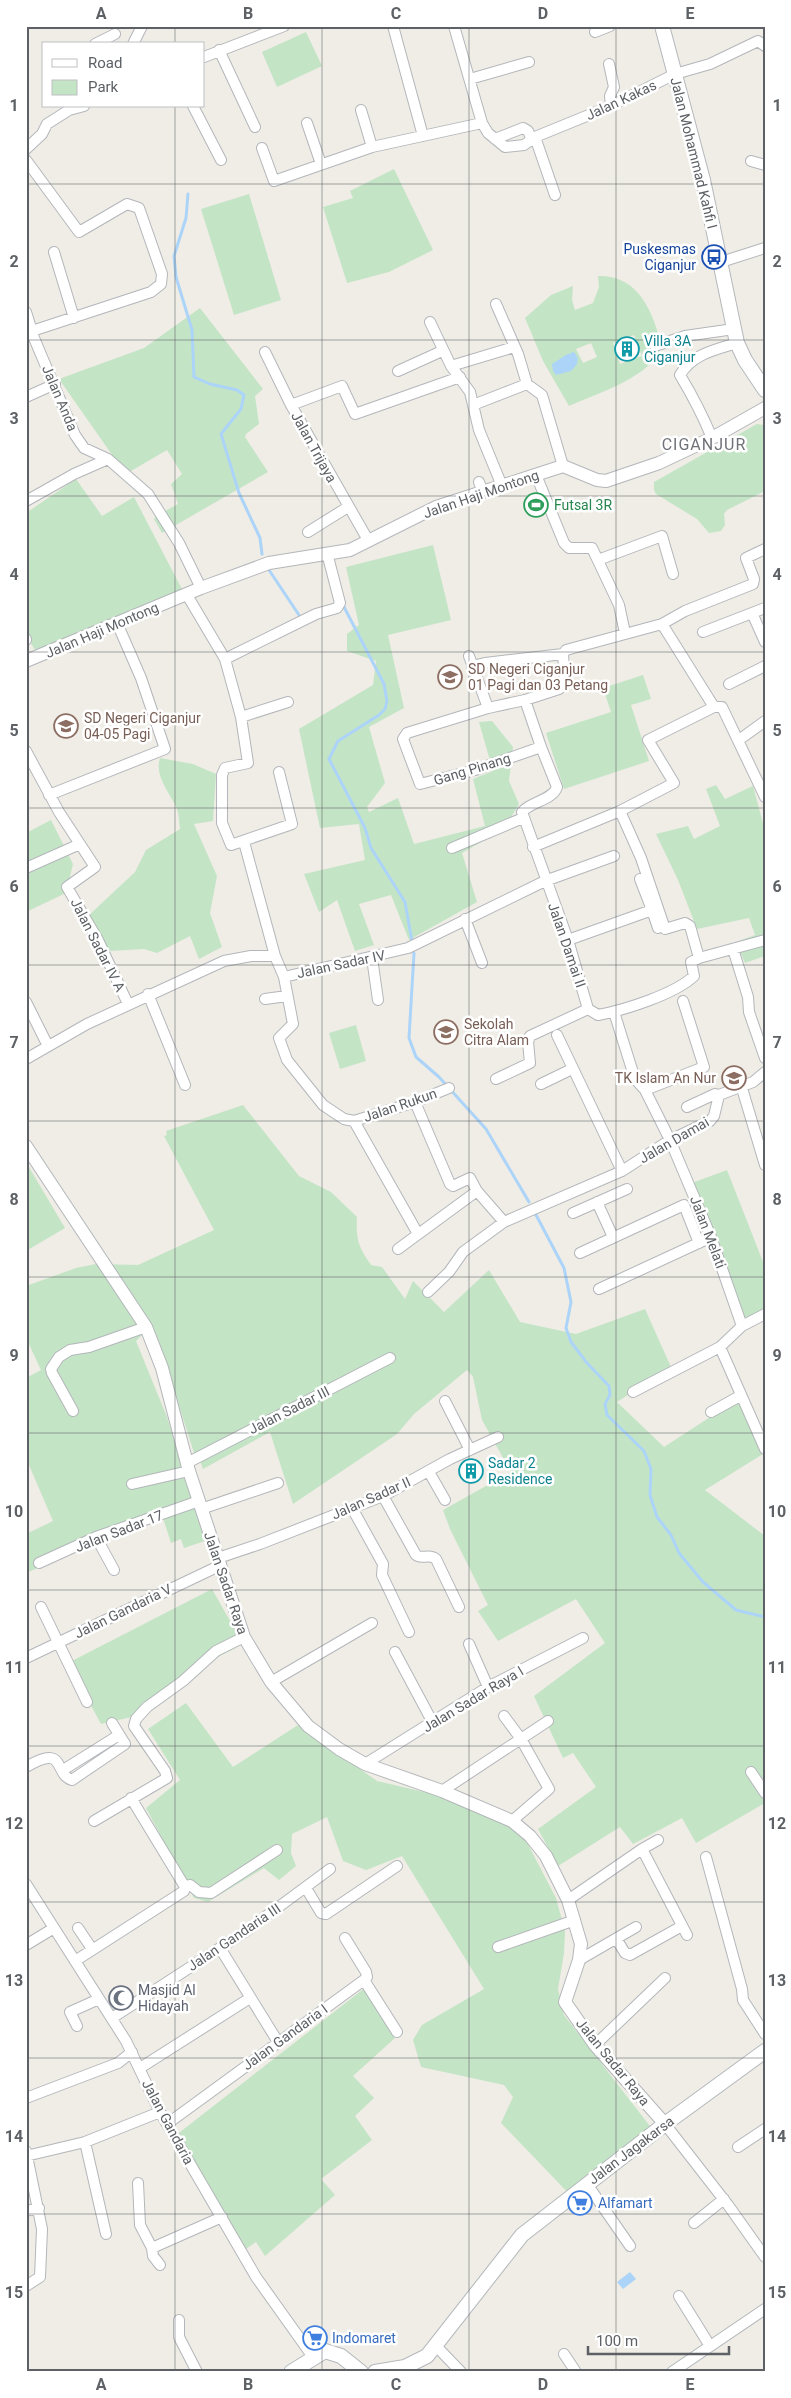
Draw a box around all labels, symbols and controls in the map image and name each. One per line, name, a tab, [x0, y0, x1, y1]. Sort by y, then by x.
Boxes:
text: A	[96, 4, 107, 23]
text: B	[243, 4, 253, 23]
text: C	[391, 4, 401, 23]
text: D	[538, 4, 548, 23]
text: E	[686, 4, 695, 23]
legend	[42, 42, 205, 108]
text: Road	[88, 54, 122, 72]
street label: Jalan Mohammad Kahfi I	[667, 75, 721, 231]
street label: Jalan Kakas	[583, 77, 659, 123]
text: Park	[88, 78, 119, 96]
text: 1	[9, 96, 19, 115]
text: 1	[772, 96, 782, 115]
place label: Puskesmas Ciganjur	[623, 241, 696, 273]
bus stop icon: Puskesmas Ciganjur	[701, 244, 727, 270]
text: 2	[9, 252, 19, 271]
text: 2	[772, 252, 782, 271]
place label: Villa 3A Ciganjur	[644, 333, 696, 365]
building icon: Villa 3A Ciganjur	[614, 336, 640, 362]
street label: Jalan Anda	[39, 363, 81, 433]
text: 3	[9, 409, 19, 428]
street label: Jalan Trijaya	[288, 409, 340, 485]
text: 3	[772, 409, 782, 428]
district label: CIGANJUR	[662, 435, 746, 454]
street label: Jalan Haji Montong	[421, 467, 541, 521]
sports icon: Futsal 3R	[523, 492, 549, 518]
place label: Futsal 3R	[554, 497, 612, 513]
text: 4	[9, 565, 19, 584]
text: 4	[772, 565, 782, 584]
street label: Jalan Haji Montong	[43, 599, 161, 661]
place label: SD Negeri Ciganjur 01 Pagi dan 03 Petang	[468, 661, 608, 693]
school or university icon: SD Negeri Ciganjur 01 Pagi dan 03 Petang	[437, 664, 463, 690]
place label: SD Negeri Ciganjur 04-05 Pagi	[84, 710, 201, 742]
school or university icon: SD Negeri Ciganjur 04-05 Pagi	[53, 713, 79, 739]
text: 5	[9, 721, 19, 740]
text: 5	[772, 721, 782, 740]
street label: Gang Pinang	[432, 750, 512, 788]
text: 6	[9, 877, 19, 896]
text: 6	[772, 877, 782, 896]
street label: Jalan Sadar IV A	[68, 896, 128, 994]
street label: Jalan Damai II	[545, 900, 589, 990]
street label: Jalan Sadar IV	[295, 947, 387, 981]
place label: Sekolah Citra Alam	[464, 1016, 529, 1048]
school or university icon: Sekolah Citra Alam	[433, 1019, 459, 1045]
text: 7	[9, 1033, 19, 1052]
text: 7	[772, 1033, 782, 1052]
school or university icon: TK Islam An Nur	[721, 1065, 747, 1091]
place label: TK Islam An Nur	[615, 1070, 716, 1086]
street label: Jalan Rukun	[361, 1085, 439, 1125]
street label: Jalan Damai	[636, 1114, 712, 1166]
text: 8	[9, 1190, 19, 1209]
text: 8	[772, 1190, 782, 1209]
street label: Jalan Melati	[687, 1194, 729, 1270]
text: 9	[9, 1346, 19, 1365]
text: 9	[772, 1346, 782, 1365]
street label: Jalan Sadar III	[246, 1383, 332, 1437]
place label: Sadar 2 Residence	[488, 1455, 552, 1487]
building icon: Sadar 2 Residence	[458, 1458, 484, 1484]
street label: Jalan Sadar II	[329, 1473, 413, 1523]
text: 10	[5, 1502, 23, 1521]
text: 10	[768, 1502, 786, 1521]
street label: Jalan Sadar 17	[73, 1507, 165, 1555]
street label: Jalan Sadar Raya	[201, 1530, 251, 1636]
street label: Jalan Gandaria V	[72, 1581, 174, 1641]
text: 11	[5, 1658, 23, 1677]
text: 11	[768, 1658, 786, 1677]
street label: Jalan Sadar Raya I	[420, 1663, 526, 1735]
text: 12	[5, 1814, 23, 1833]
text: 12	[768, 1814, 786, 1833]
street label: Jalan Gandaria III	[184, 1900, 284, 1974]
text: 13	[5, 1971, 23, 1990]
text: 13	[768, 1971, 786, 1990]
place label: Masjid Al Hidayah	[138, 1982, 196, 2014]
mosque icon: Masjid Al Hidayah	[108, 1985, 134, 2011]
street label: Jalan Gandaria I	[239, 2001, 331, 2073]
street label: Jalan Sadar Raya	[573, 2015, 653, 2109]
street label: Jalan Gandaria	[139, 2077, 197, 2167]
street label: Jalan Jagakarsa	[585, 2113, 677, 2187]
text: 14	[5, 2127, 23, 2146]
text: 14	[768, 2127, 786, 2146]
supermarket icon: Alfamart	[567, 2190, 593, 2216]
place label: Alfamart	[598, 2195, 653, 2211]
text: 15	[5, 2283, 23, 2302]
text: 15	[768, 2283, 786, 2302]
scale bar	[588, 2323, 730, 2355]
supermarket icon: Indomaret	[302, 2325, 328, 2351]
place label: Indomaret	[332, 2330, 396, 2346]
text: 100 m	[596, 2332, 638, 2350]
text: A	[96, 2375, 107, 2394]
text: B	[243, 2375, 253, 2394]
text: C	[391, 2375, 401, 2394]
text: D	[538, 2375, 548, 2394]
text: E	[686, 2375, 695, 2394]

